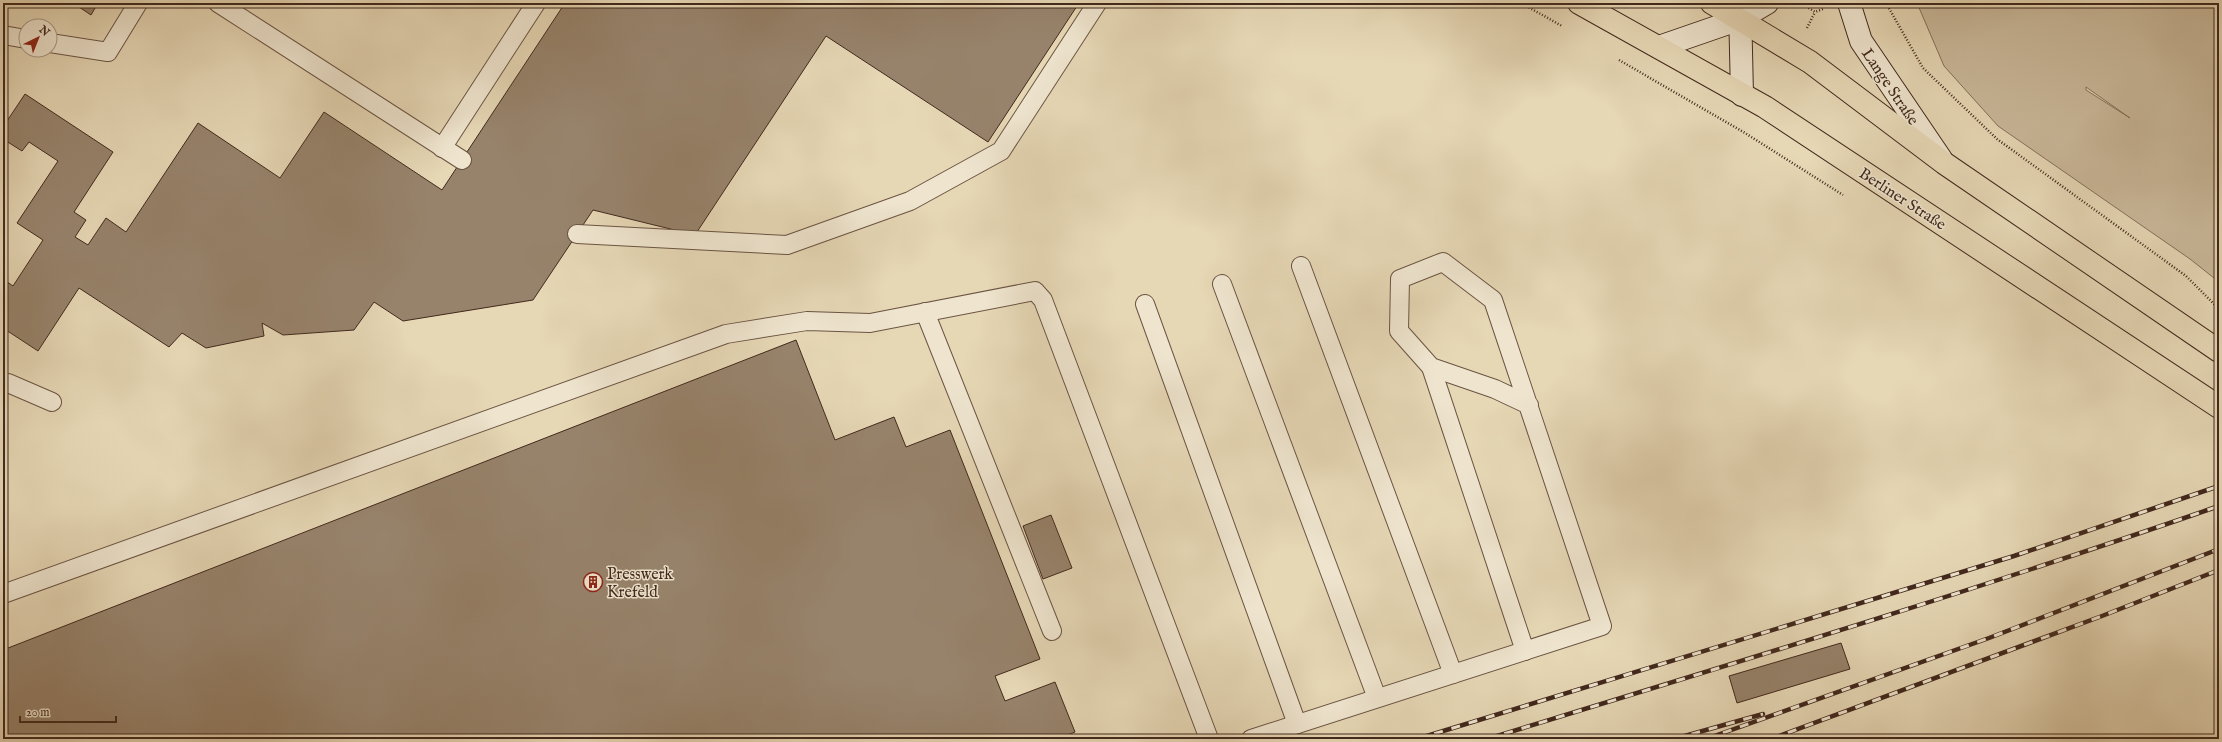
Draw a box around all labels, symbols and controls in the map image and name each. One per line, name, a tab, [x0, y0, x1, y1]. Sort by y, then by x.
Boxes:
north arrow	[18, 18, 58, 58]
text: N	[35, 22, 53, 40]
street label: Lange Straße	[1856, 45, 1922, 129]
street label: Berliner Straße	[1855, 164, 1949, 235]
place label: Presswerk Krefeld	[607, 565, 673, 603]
building icon: Presswerk Krefeld	[582, 571, 604, 593]
scale bar	[20, 698, 116, 724]
text: 20 m	[26, 705, 49, 720]

